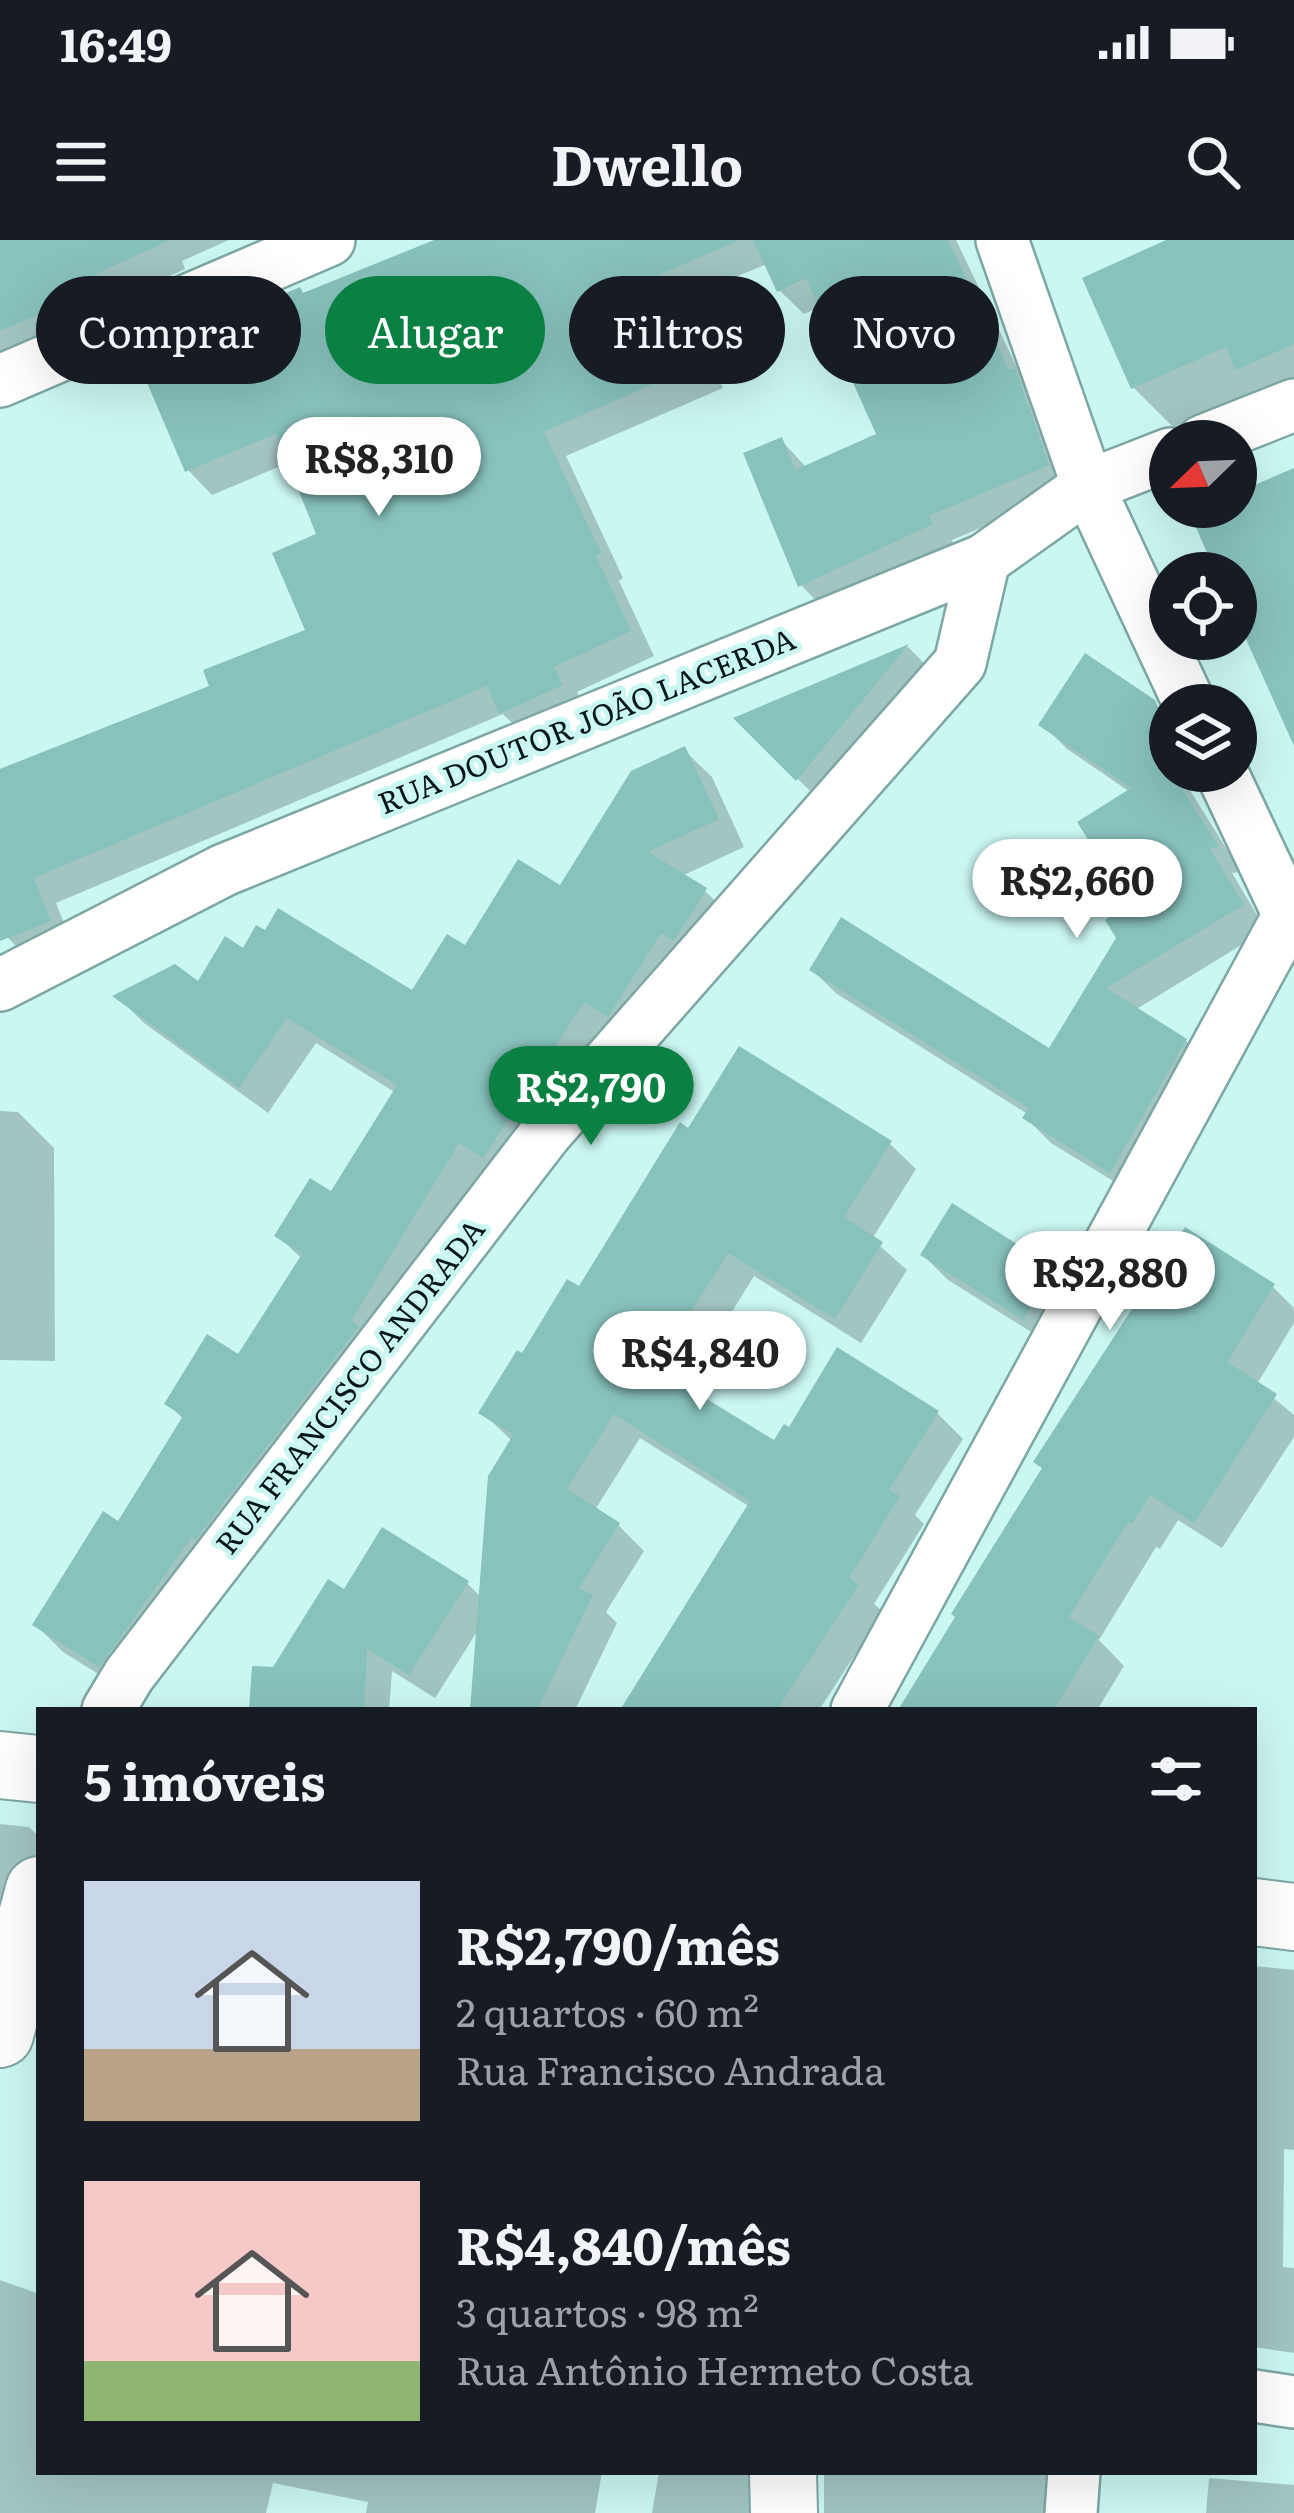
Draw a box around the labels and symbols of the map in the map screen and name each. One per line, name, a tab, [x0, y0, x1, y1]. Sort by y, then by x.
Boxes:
pin: R$8,310	[268, 417, 490, 519]
north arrow	[1149, 420, 1257, 528]
street label: RUA DOUTOR JOÃO LACERDA	[371, 615, 801, 823]
pin: R$2,660	[966, 839, 1188, 941]
pin: R$2,790	[480, 1046, 702, 1148]
street label: RUA FRANCISCO ANDRADA	[204, 1208, 494, 1562]
pin: R$2,880	[999, 1231, 1221, 1333]
pin: R$4,840	[589, 1311, 811, 1413]

